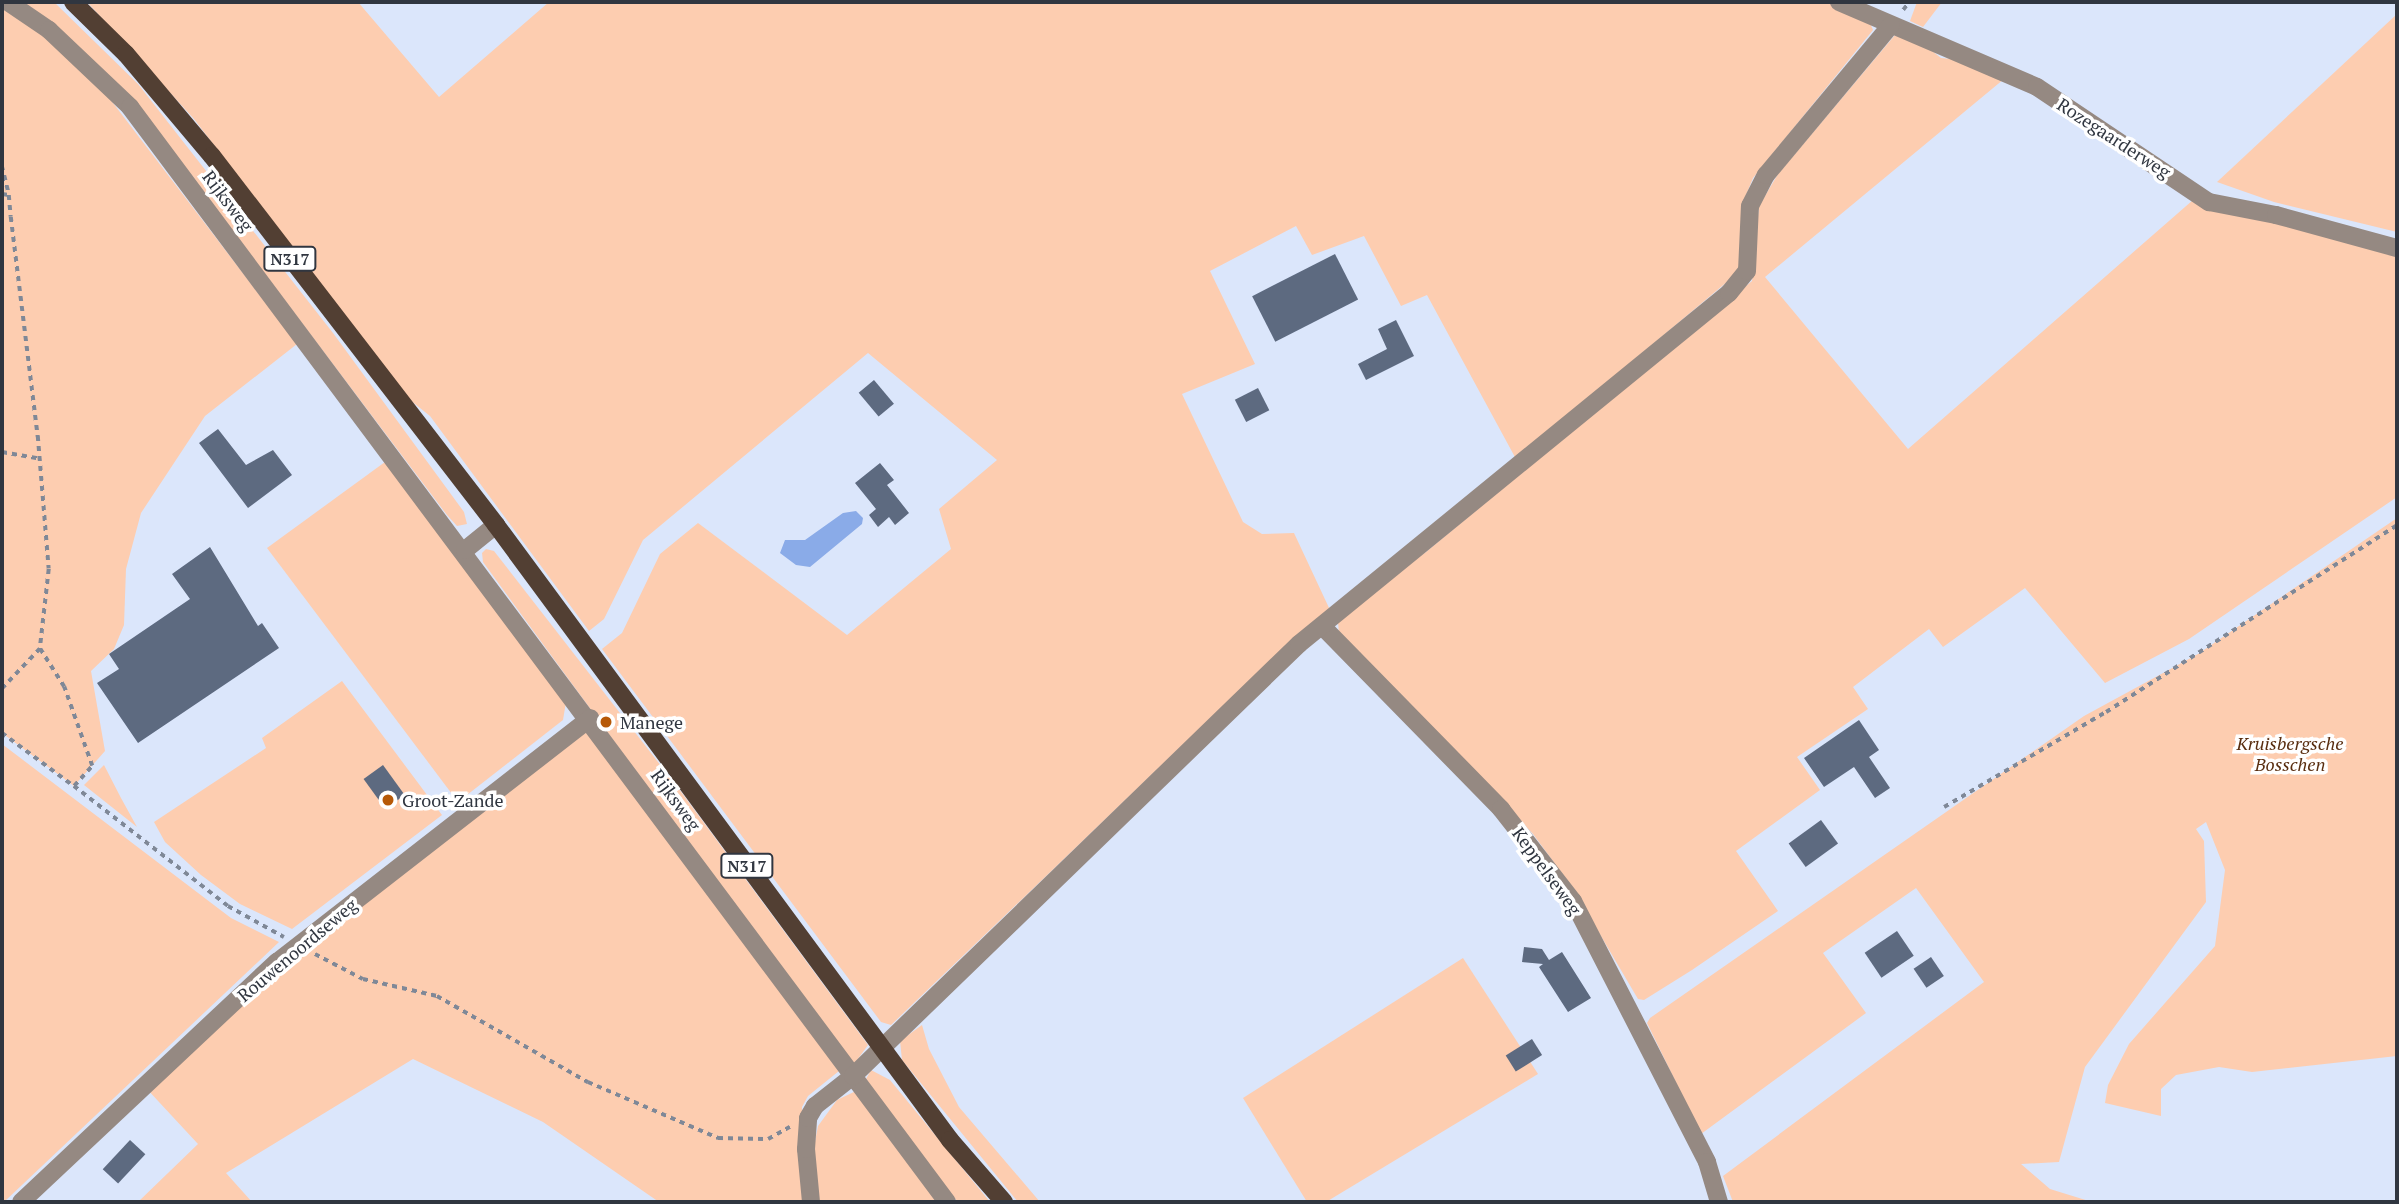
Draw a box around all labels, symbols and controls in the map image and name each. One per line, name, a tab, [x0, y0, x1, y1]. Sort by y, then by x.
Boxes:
street label: Rozegaarderweg	[2053, 93, 2175, 183]
street label: Rijksweg	[198, 166, 258, 236]
road number: N317	[262, 246, 318, 272]
place label: Manege	[620, 711, 683, 733]
marker: Manege	[598, 714, 614, 730]
park label: Kruisbergsche Bosschen	[2237, 733, 2343, 776]
street label: Rijksweg	[647, 765, 705, 835]
place label: Groot-Zande	[402, 789, 504, 811]
marker: Groot-Zande	[380, 792, 396, 808]
street label: Keppelseweg	[1508, 823, 1586, 919]
road number: N317	[719, 853, 775, 878]
street label: Rouwenoordseweg	[233, 894, 361, 1006]

